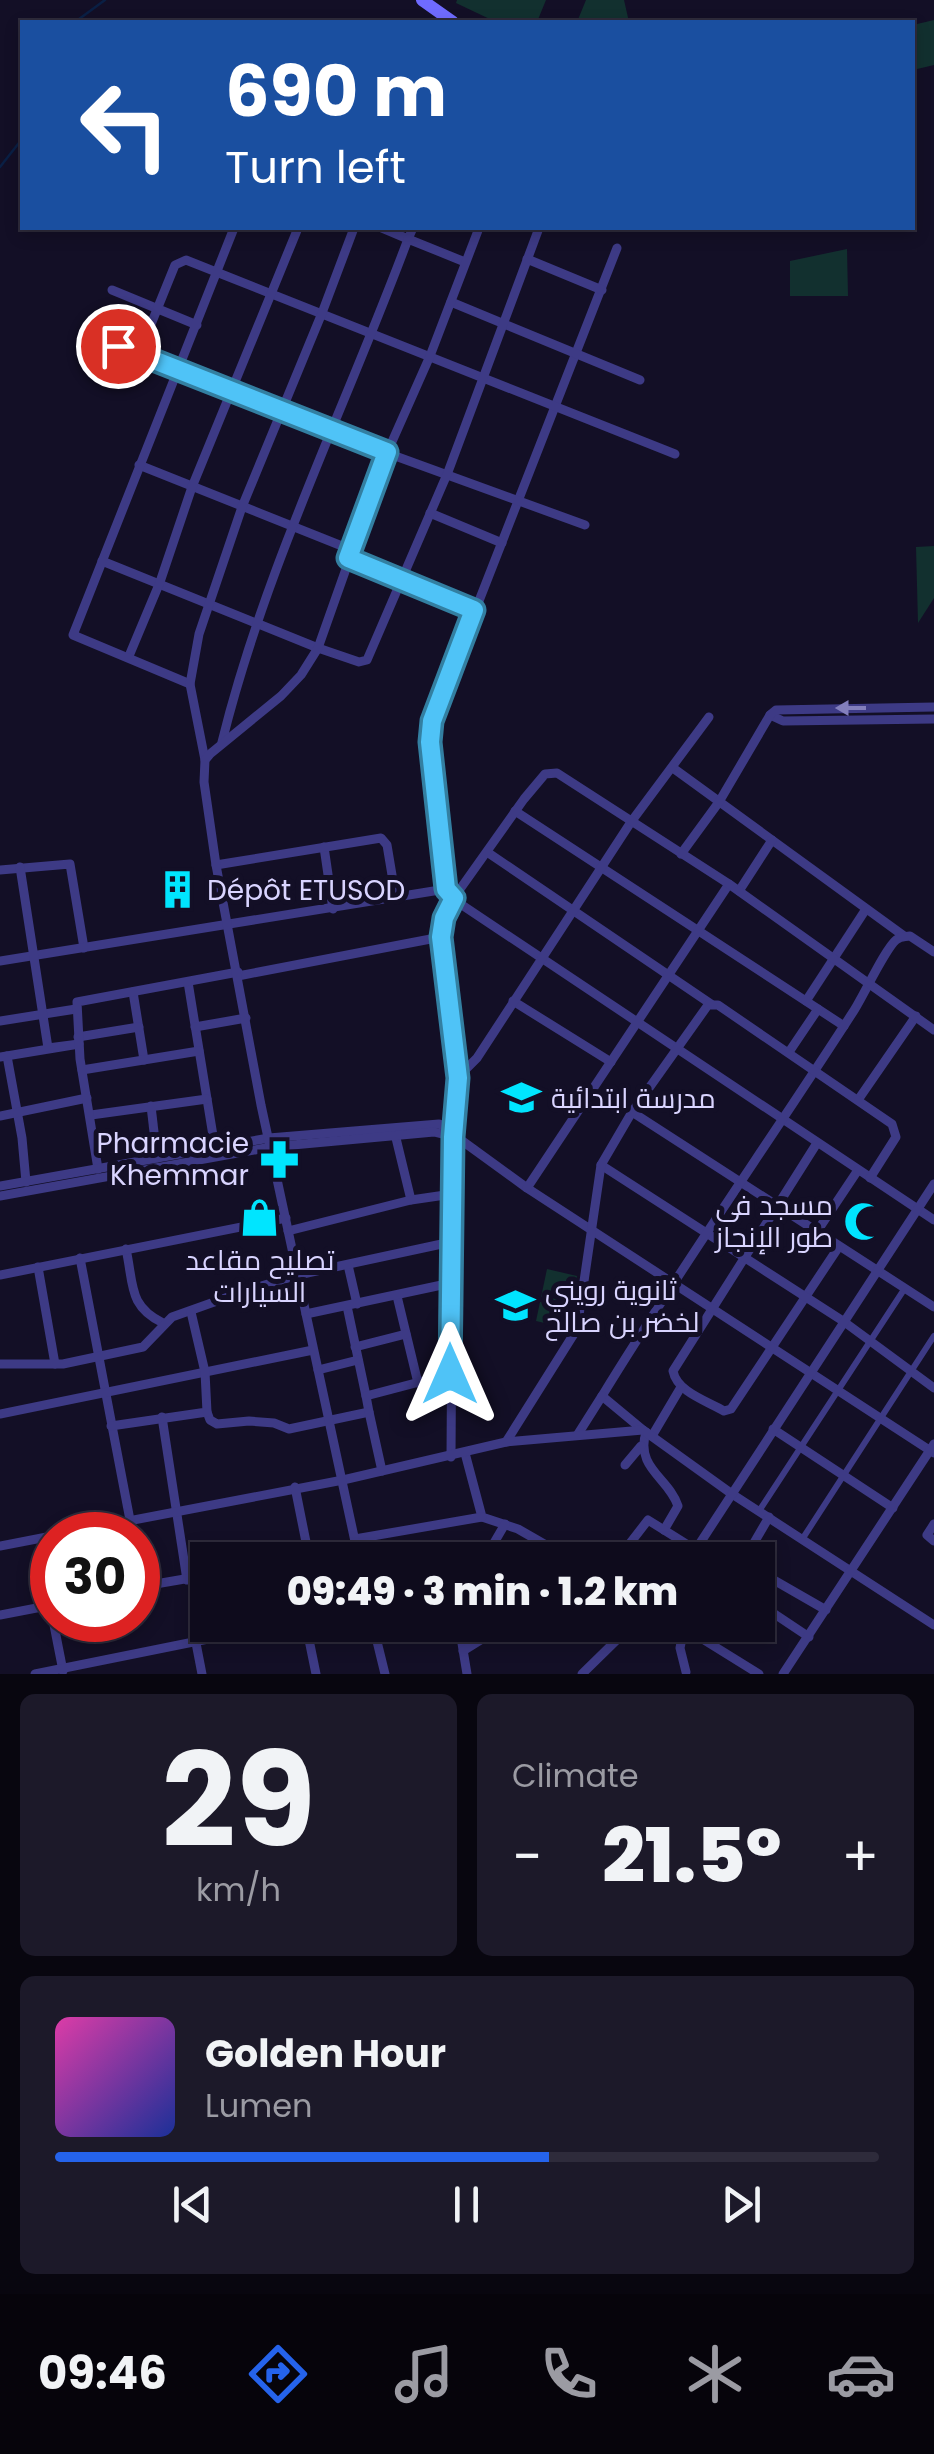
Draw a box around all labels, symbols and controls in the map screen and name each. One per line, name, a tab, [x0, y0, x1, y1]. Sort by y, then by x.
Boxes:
text: 690 m	[225, 42, 447, 141]
icon: left	[60, 60, 190, 190]
text: Turn left	[225, 136, 406, 199]
pin	[76, 304, 161, 389]
icon: arrive	[91, 319, 146, 374]
one-way arrow	[834, 700, 866, 716]
building icon: Dépôt ETUSOD	[156, 869, 198, 911]
place label: Dépôt ETUSOD	[207, 871, 405, 910]
school or university icon: مدرسة ابتدائية	[500, 1077, 542, 1119]
place label: مدرسة ابتدائية	[551, 1079, 716, 1118]
place label: Pharmacie Khemmar	[96, 1124, 249, 1195]
pharmacy icon: Pharmacie Khemmar	[258, 1138, 300, 1180]
place label: مسجد في طور الإنجاز	[714, 1186, 833, 1257]
shop icon: تصليح مقاعد السيارات	[239, 1196, 281, 1238]
mosque icon: مسجد في طور الإنجاز	[842, 1200, 884, 1242]
place label: تصليح مقاعد السيارات	[186, 1241, 335, 1312]
place label: ثانوية رويني لخضر بن صالح	[545, 1271, 699, 1342]
school or university icon: ثانوية رويني لخضر بن صالح	[494, 1285, 536, 1327]
position arrow	[398, 1322, 502, 1426]
speed limit sign: 30	[30, 1512, 160, 1642]
text: 09:49 · 3 min · 1.2 km	[287, 1565, 678, 1618]
text: 29	[161, 1709, 316, 1892]
text: Climate	[512, 1753, 639, 1798]
text: 21.5°	[602, 1803, 782, 1908]
text: −	[512, 1818, 542, 1895]
text: +	[841, 1818, 879, 1895]
text: km/h	[196, 1867, 281, 1912]
text: Golden Hour	[205, 2027, 446, 2080]
text: Lumen	[205, 2083, 313, 2128]
icon: previous	[165, 2177, 220, 2232]
icon: pause	[439, 2177, 494, 2232]
icon: next	[714, 2177, 769, 2232]
icon: directions	[243, 2339, 313, 2409]
icon: music	[389, 2339, 459, 2409]
icon: phone	[534, 2339, 604, 2409]
icon: climate	[680, 2339, 750, 2409]
icon: car	[826, 2339, 896, 2409]
text: 09:46	[38, 2342, 167, 2405]

